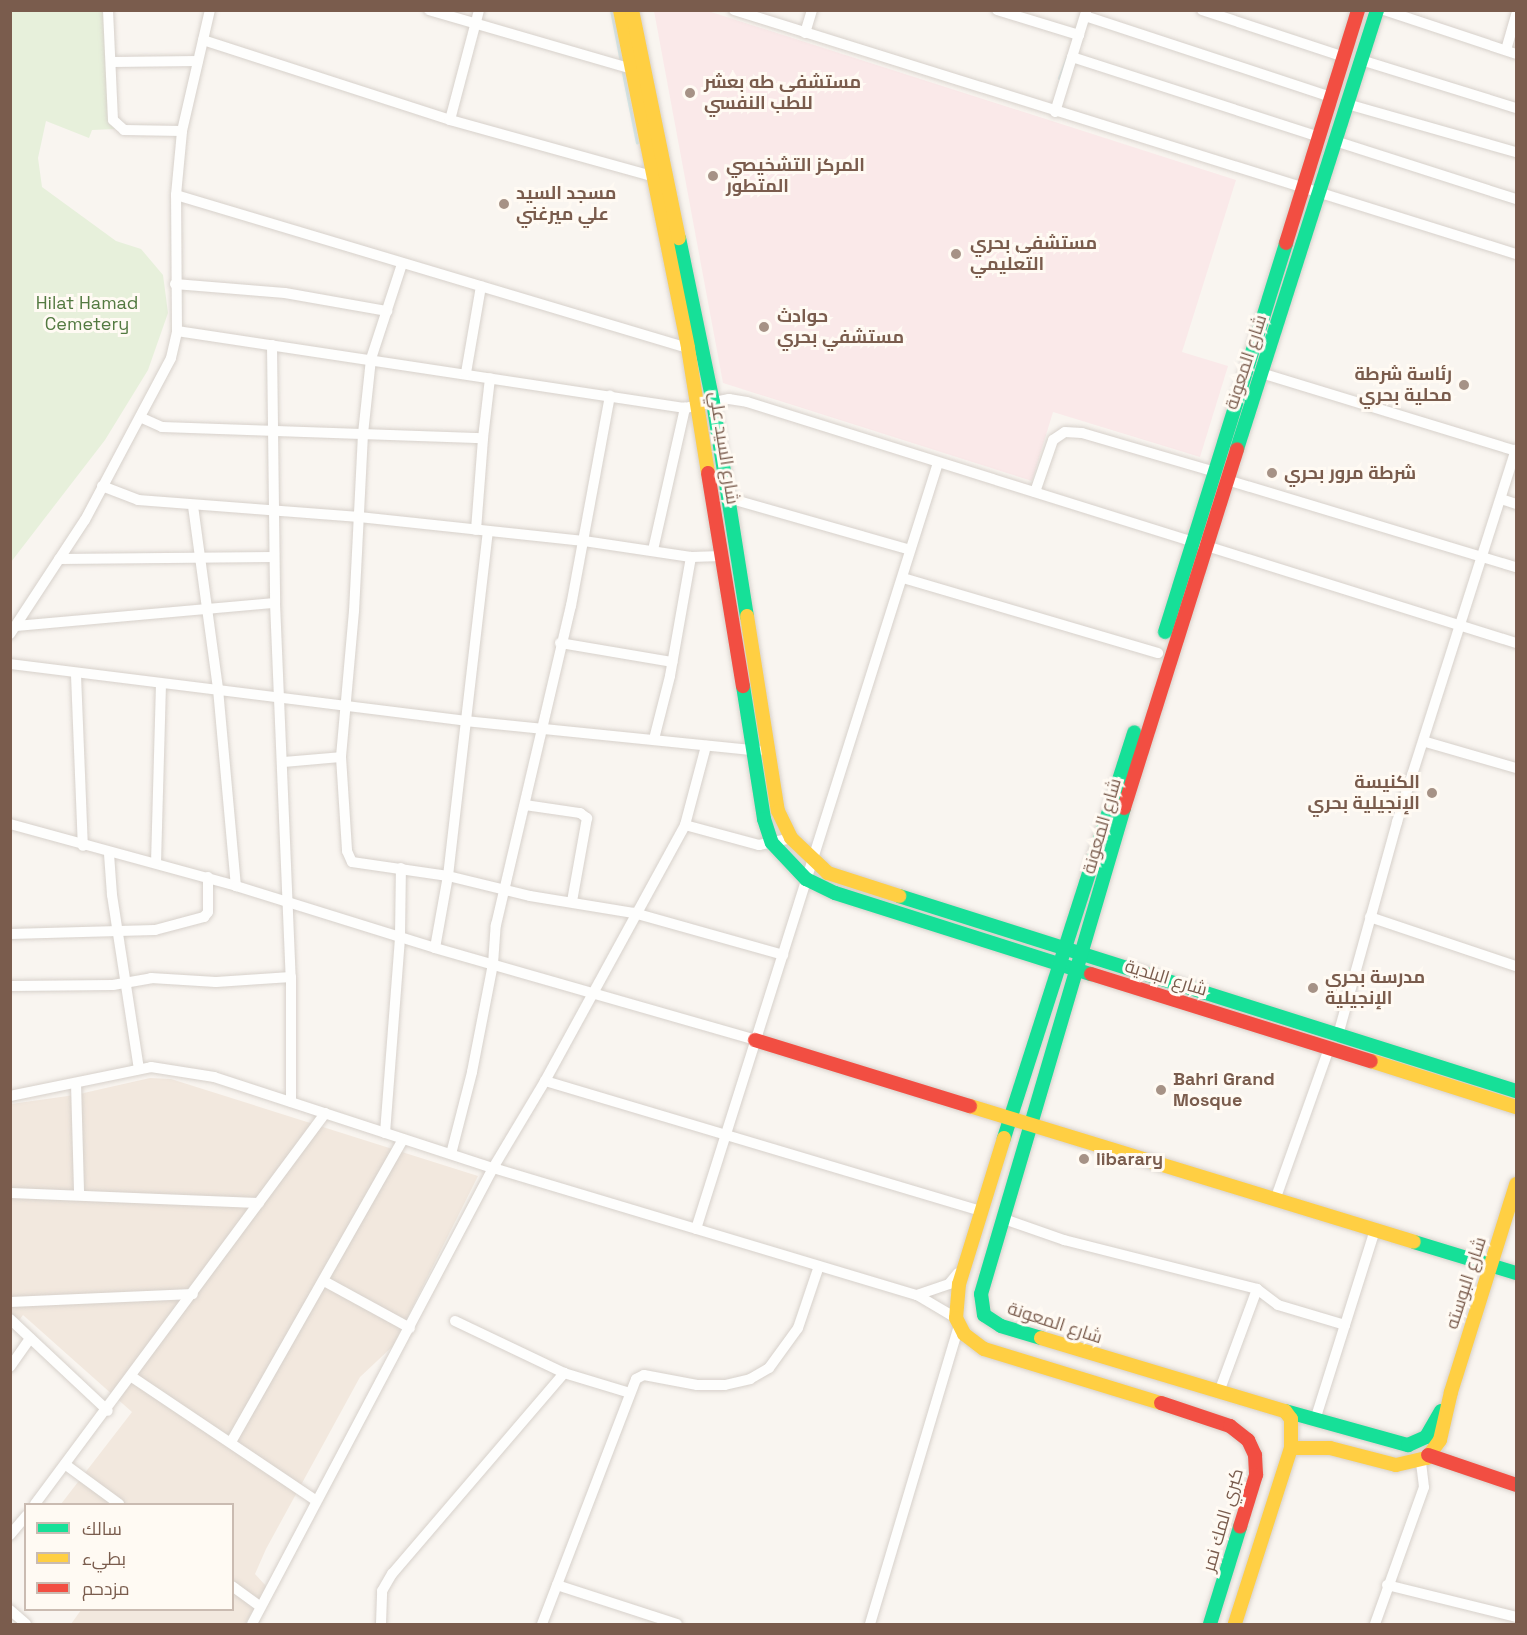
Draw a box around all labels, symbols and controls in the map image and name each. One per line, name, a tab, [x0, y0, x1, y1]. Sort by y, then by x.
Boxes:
place label: مستشفى طه بعشر للطب النفسي	[704, 72, 861, 115]
marker: مستشفى طه بعشر للطب النفسي	[681, 84, 699, 102]
place label: المركز التشخيصي المتطور	[726, 155, 865, 198]
marker: المركز التشخيصي المتطور	[704, 167, 722, 185]
place label: مسجد السيد علي ميرغني	[516, 183, 616, 226]
marker: مسجد السيد علي ميرغني	[497, 197, 511, 211]
place label: مستشفى بحري التعليمي	[970, 233, 1097, 276]
marker: مستشفى بحري التعليمي	[947, 245, 965, 263]
park label: Hilat Hamad Cemetery	[36, 293, 138, 336]
place label: حوادث مستشفي بحري	[777, 306, 904, 348]
street label: شارع المعونة	[1221, 312, 1271, 412]
marker: حوادث مستشفي بحري	[755, 318, 773, 336]
place label: رئاسة شرطة محلية بحري	[1354, 364, 1452, 406]
marker: رئاسة شرطة محلية بحري	[1457, 378, 1471, 392]
street label: شارع السيد علي	[704, 390, 744, 506]
place label: شرطة مرور بحري	[1284, 462, 1416, 484]
marker: شرطة مرور بحري	[1265, 466, 1279, 480]
place label: الكنيسة الإنجيلية بحري	[1308, 772, 1420, 814]
street label: شارع المعونة	[1078, 776, 1126, 876]
marker: الكنيسة الإنجيلية بحري	[1425, 786, 1439, 800]
street label: شارع البلدية	[1122, 955, 1210, 1001]
place label: مدرسة بحري الإنجيلية	[1325, 967, 1425, 1010]
marker: مدرسة بحري الإنجيلية	[1306, 981, 1320, 995]
place label: Bahri Grand Mosque	[1173, 1069, 1275, 1112]
marker: Bahri Grand Mosque	[1154, 1083, 1168, 1097]
place label: libarary	[1096, 1148, 1163, 1170]
marker: libarary	[1077, 1152, 1091, 1166]
street label: شارع البوسته	[1441, 1234, 1491, 1332]
street label: شارع المعونة	[1005, 1298, 1105, 1348]
street label: كبري المك نمر	[1198, 1466, 1248, 1574]
legend	[24, 1503, 234, 1611]
text: سالك	[82, 1517, 122, 1540]
text: بطيء	[82, 1547, 126, 1570]
text: مزدحم	[82, 1577, 130, 1600]

